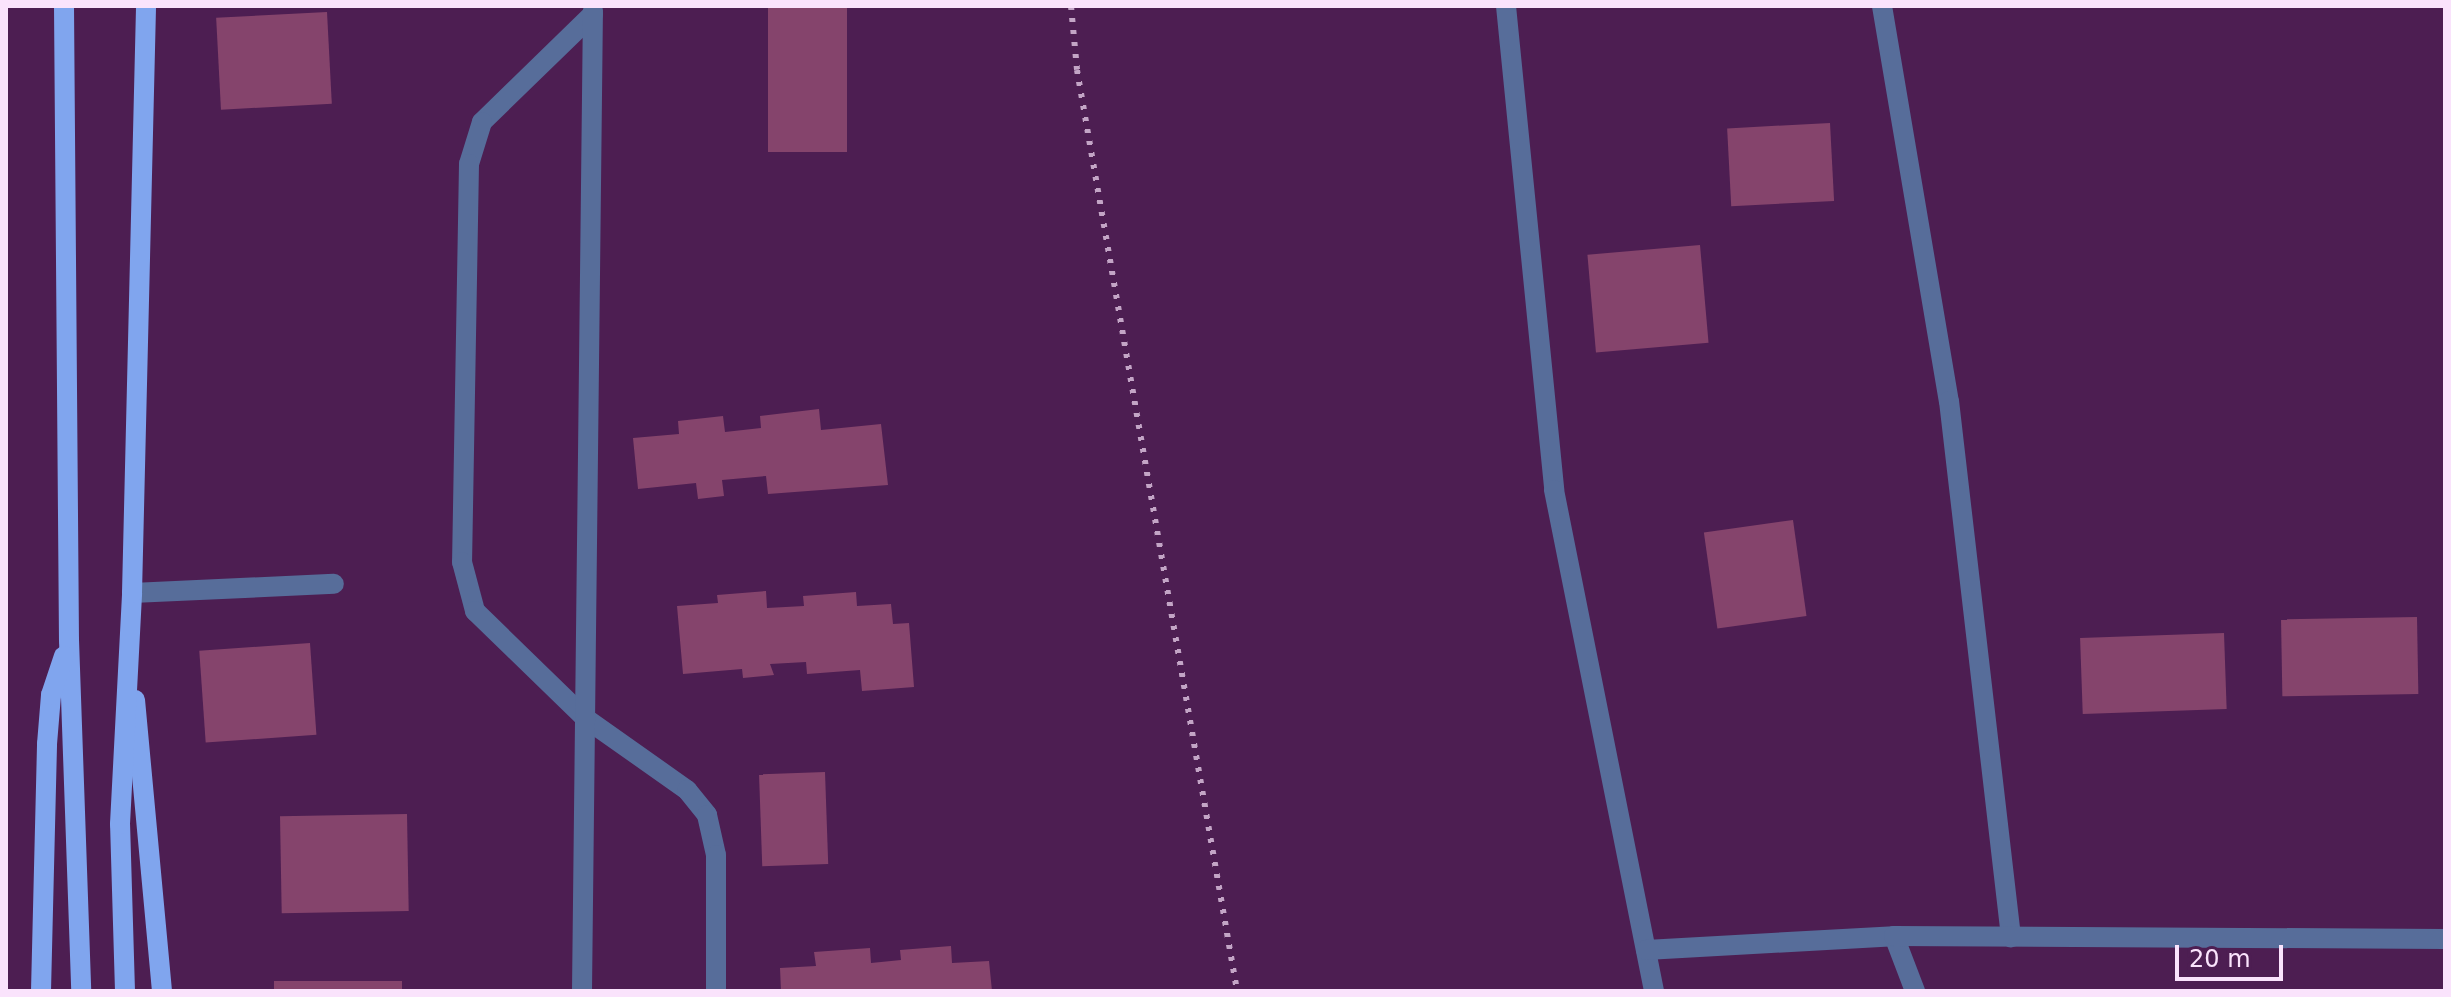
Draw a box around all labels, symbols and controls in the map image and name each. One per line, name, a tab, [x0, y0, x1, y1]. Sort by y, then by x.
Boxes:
scale bar	[2179, 929, 2287, 979]
text: 20 m	[2189, 945, 2251, 973]

